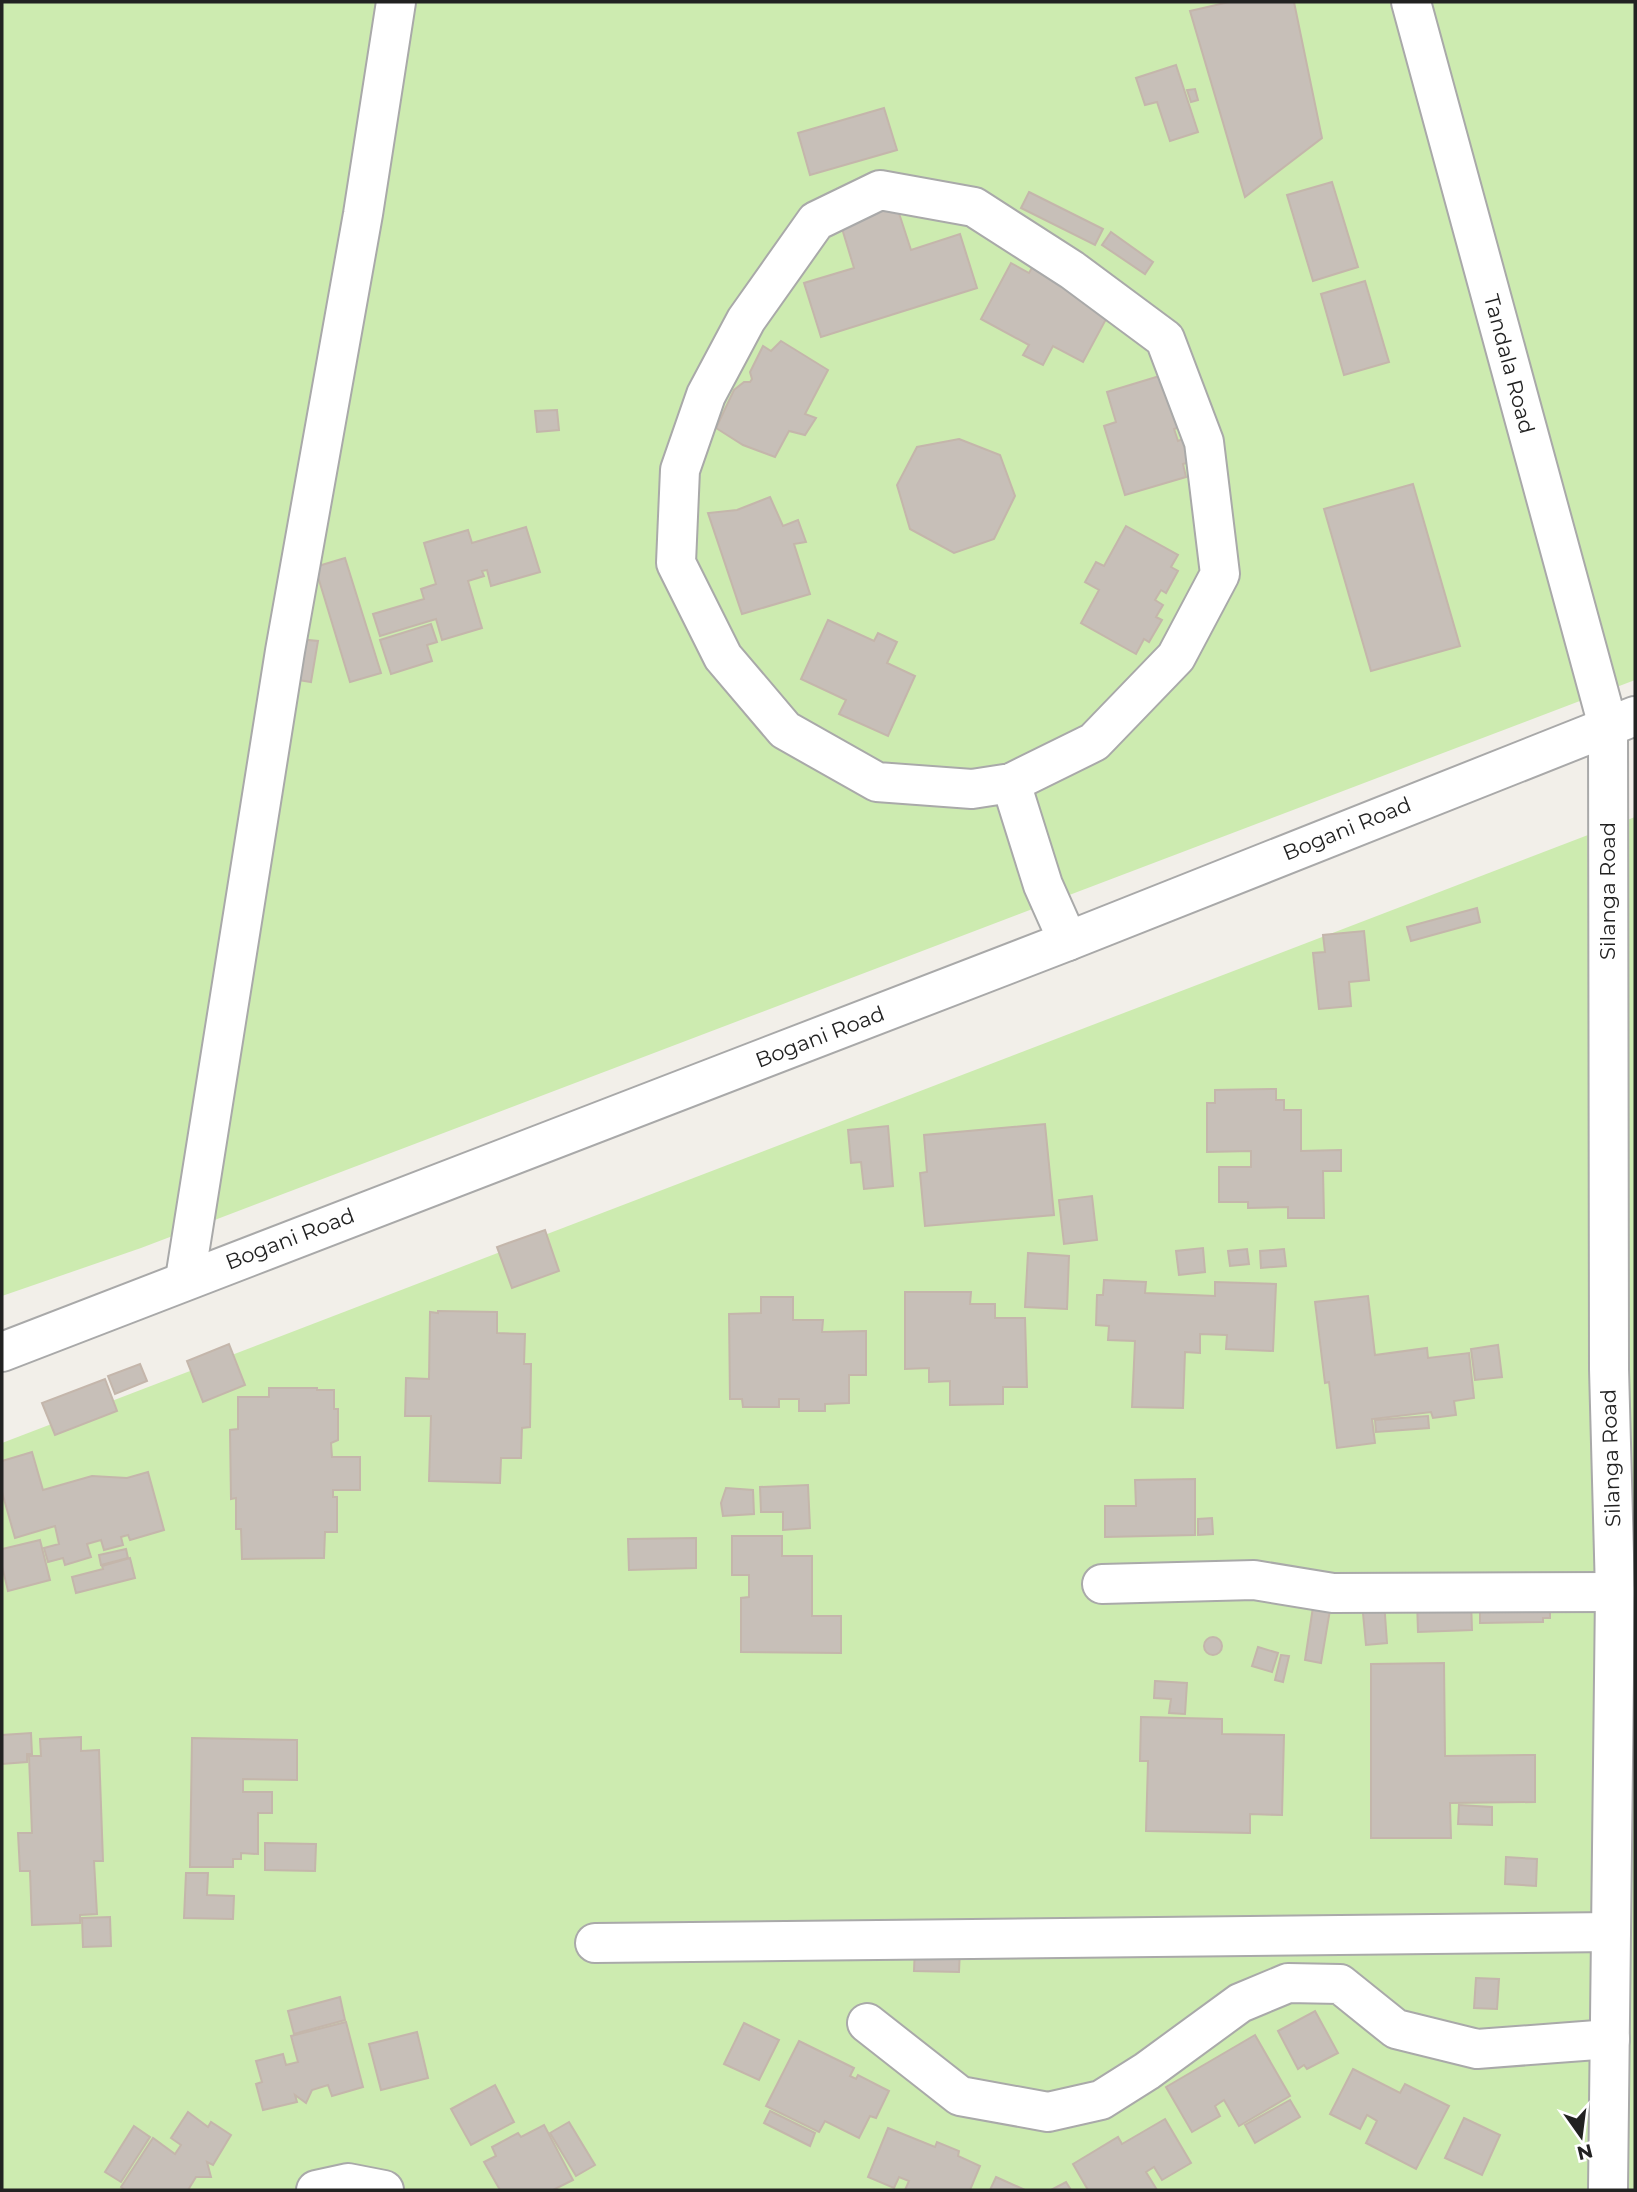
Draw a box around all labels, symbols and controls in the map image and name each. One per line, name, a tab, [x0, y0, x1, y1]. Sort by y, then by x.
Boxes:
street label: Tandala Road	[1479, 292, 1540, 436]
street label: Bogani Road	[1279, 791, 1415, 866]
street label: Silanga Road	[1595, 822, 1620, 960]
street label: Bogani Road	[752, 1000, 888, 1073]
street label: Bogani Road	[222, 1202, 358, 1275]
street label: Silanga Road	[1596, 1389, 1625, 1527]
north arrow	[1546, 2101, 1616, 2171]
text: N	[1575, 2139, 1595, 2165]

